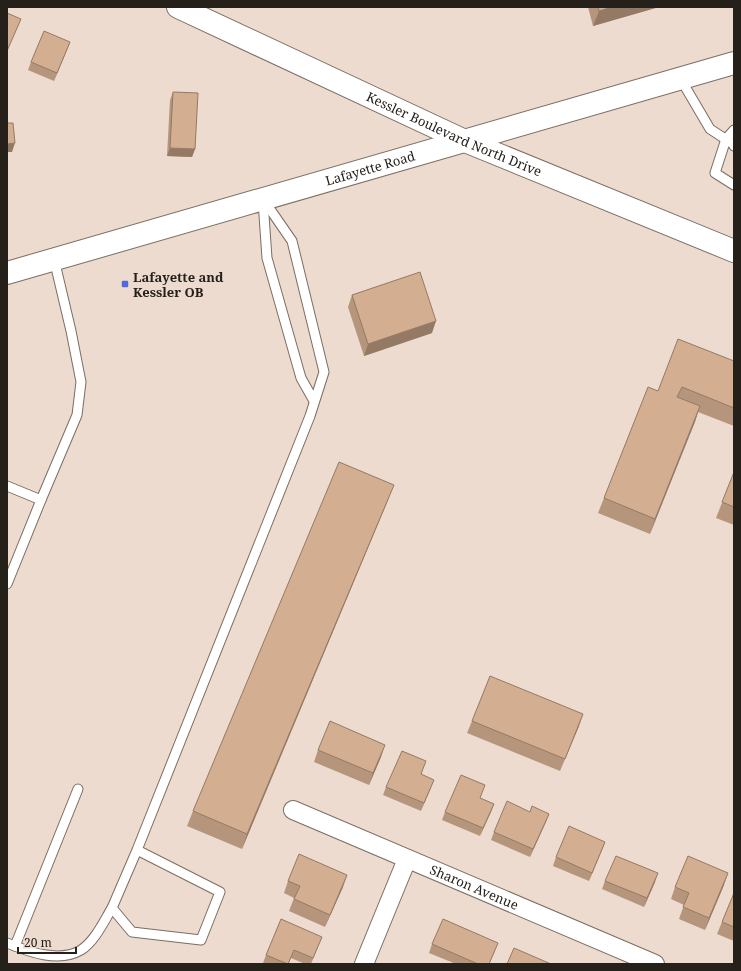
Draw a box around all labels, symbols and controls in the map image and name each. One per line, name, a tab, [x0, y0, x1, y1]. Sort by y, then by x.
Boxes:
street label: Kessler Boulevard North Drive	[364, 87, 544, 180]
street label: Lafayette Road	[323, 147, 417, 190]
place label: Lafayette and Kessler OB	[133, 268, 224, 301]
marker: Lafayette and Kessler OB	[120, 279, 130, 289]
street label: Sharon Avenue	[427, 860, 521, 914]
scale bar	[18, 929, 76, 955]
text: 20 m	[24, 934, 52, 951]

